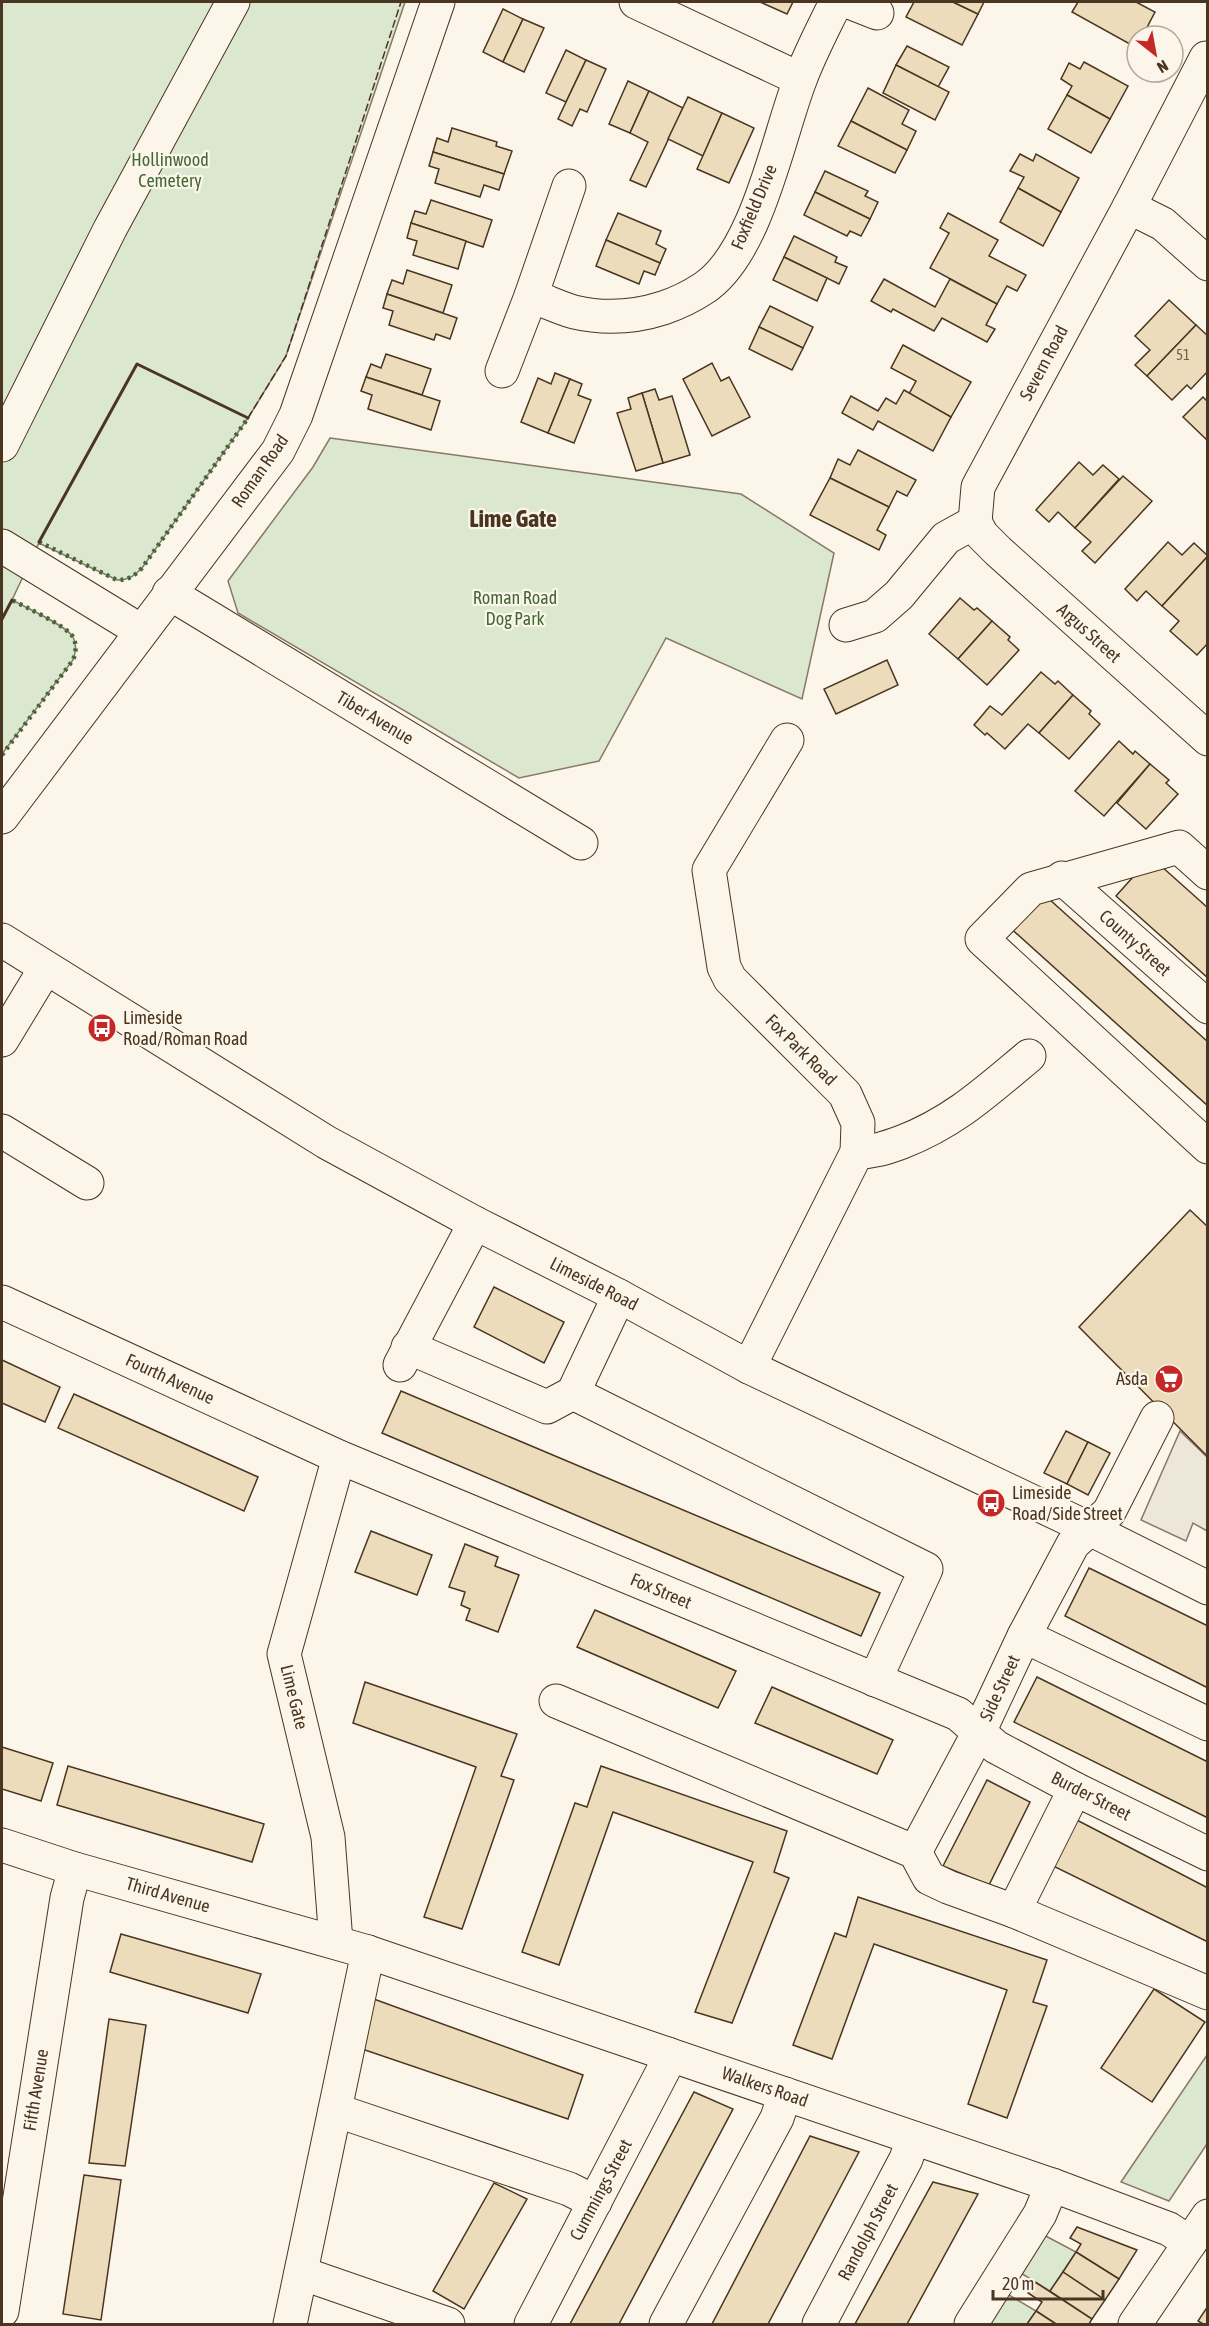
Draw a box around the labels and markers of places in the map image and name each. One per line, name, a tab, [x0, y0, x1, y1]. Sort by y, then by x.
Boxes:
place label: Limeside Road/Roman Road	[123, 1007, 248, 1049]
bus stop icon: Limeside Road/Roman Road	[86, 1012, 118, 1044]
supermarket icon: Asda	[1153, 1363, 1185, 1395]
place label: Asda	[1116, 1368, 1148, 1389]
place label: Limeside Road/Side Street	[1012, 1482, 1123, 1524]
bus stop icon: Limeside Road/Side Street	[975, 1487, 1007, 1519]

